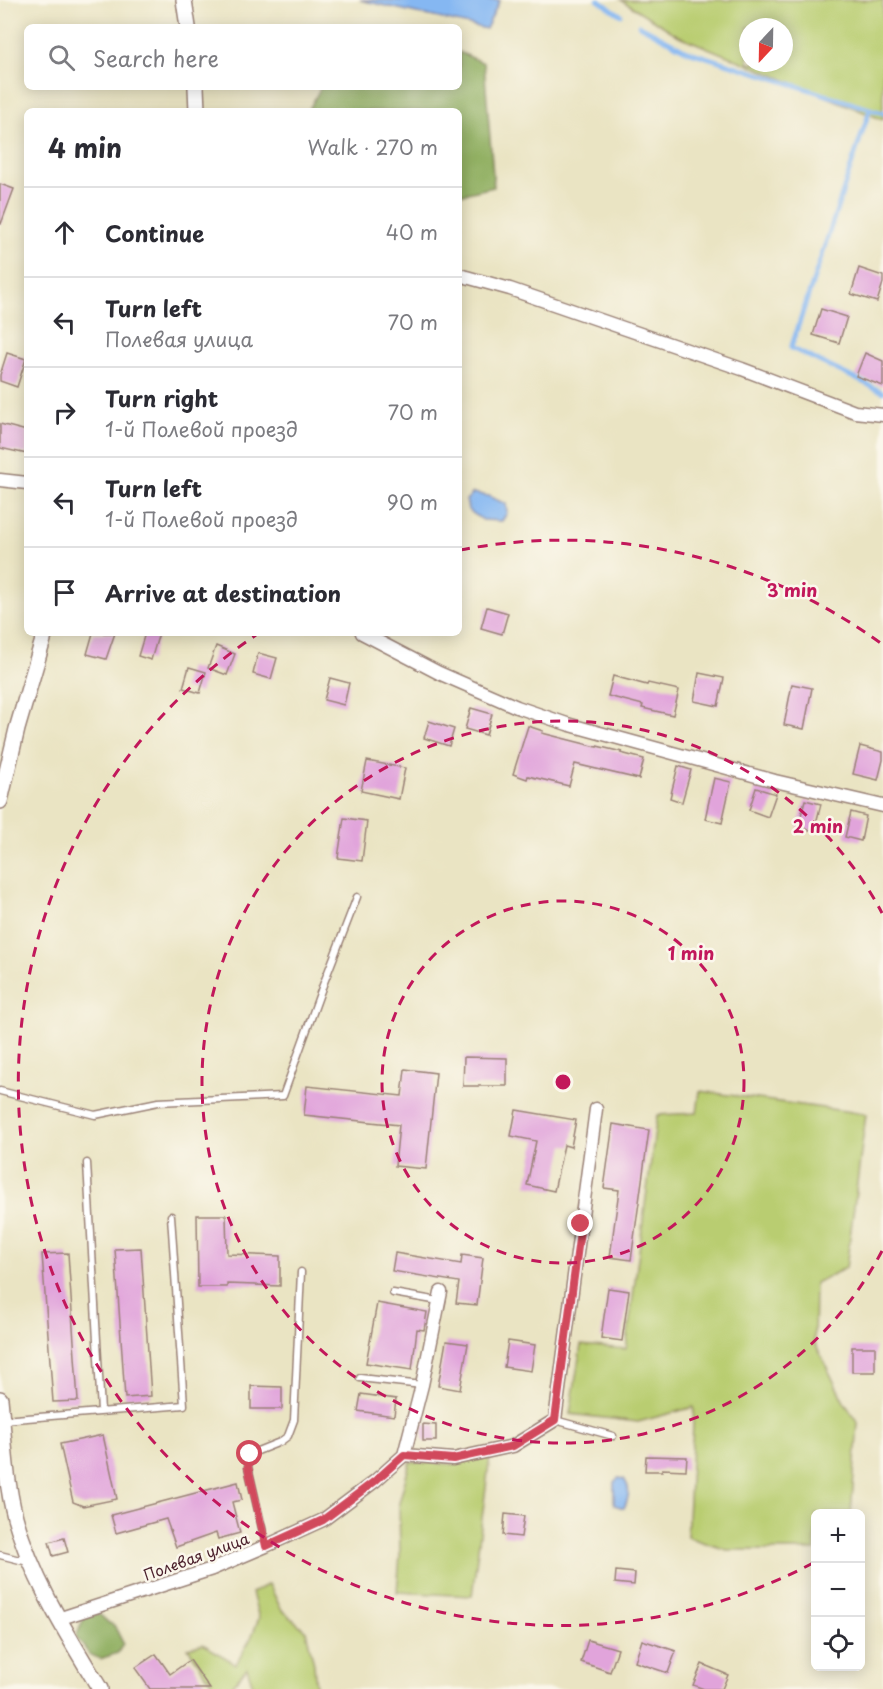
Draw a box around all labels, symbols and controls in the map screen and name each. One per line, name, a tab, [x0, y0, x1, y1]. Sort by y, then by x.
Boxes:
north arrow	[739, 18, 793, 72]
search box	[24, 24, 462, 90]
icon: search	[45, 41, 78, 74]
text: Search here	[93, 41, 219, 74]
text: 4 min	[48, 128, 122, 167]
text: Walk · 270 m	[307, 132, 438, 162]
icon: ahead	[48, 216, 81, 249]
text: Continue	[105, 216, 204, 249]
text: 40 m	[386, 217, 438, 247]
text: Turn left	[105, 291, 202, 324]
icon: left	[48, 306, 81, 339]
text: 70 m	[388, 307, 438, 337]
text: Полевая улица	[105, 324, 253, 354]
text: Turn right	[105, 381, 218, 414]
icon: right	[48, 396, 81, 429]
text: 70 m	[388, 397, 438, 427]
text: 1-й Полевой проезд	[105, 414, 298, 444]
text: Turn left	[105, 471, 202, 504]
icon: left	[48, 486, 81, 519]
text: 90 m	[387, 487, 438, 517]
text: 1-й Полевой проезд	[105, 504, 298, 534]
icon: arrive	[48, 576, 81, 609]
text: Arrive at destination	[105, 576, 341, 609]
text: 3 min	[767, 576, 817, 603]
text: 2 min	[793, 812, 843, 839]
text: 1 min	[668, 939, 714, 966]
centre of rings	[553, 1072, 573, 1092]
route end	[567, 1210, 593, 1236]
route start	[236, 1440, 262, 1466]
map controls	[811, 1509, 865, 1671]
button: +	[811, 1509, 865, 1563]
street label: Полевая улица	[140, 1526, 253, 1586]
button: −	[811, 1563, 865, 1617]
button: locate	[811, 1617, 865, 1671]

